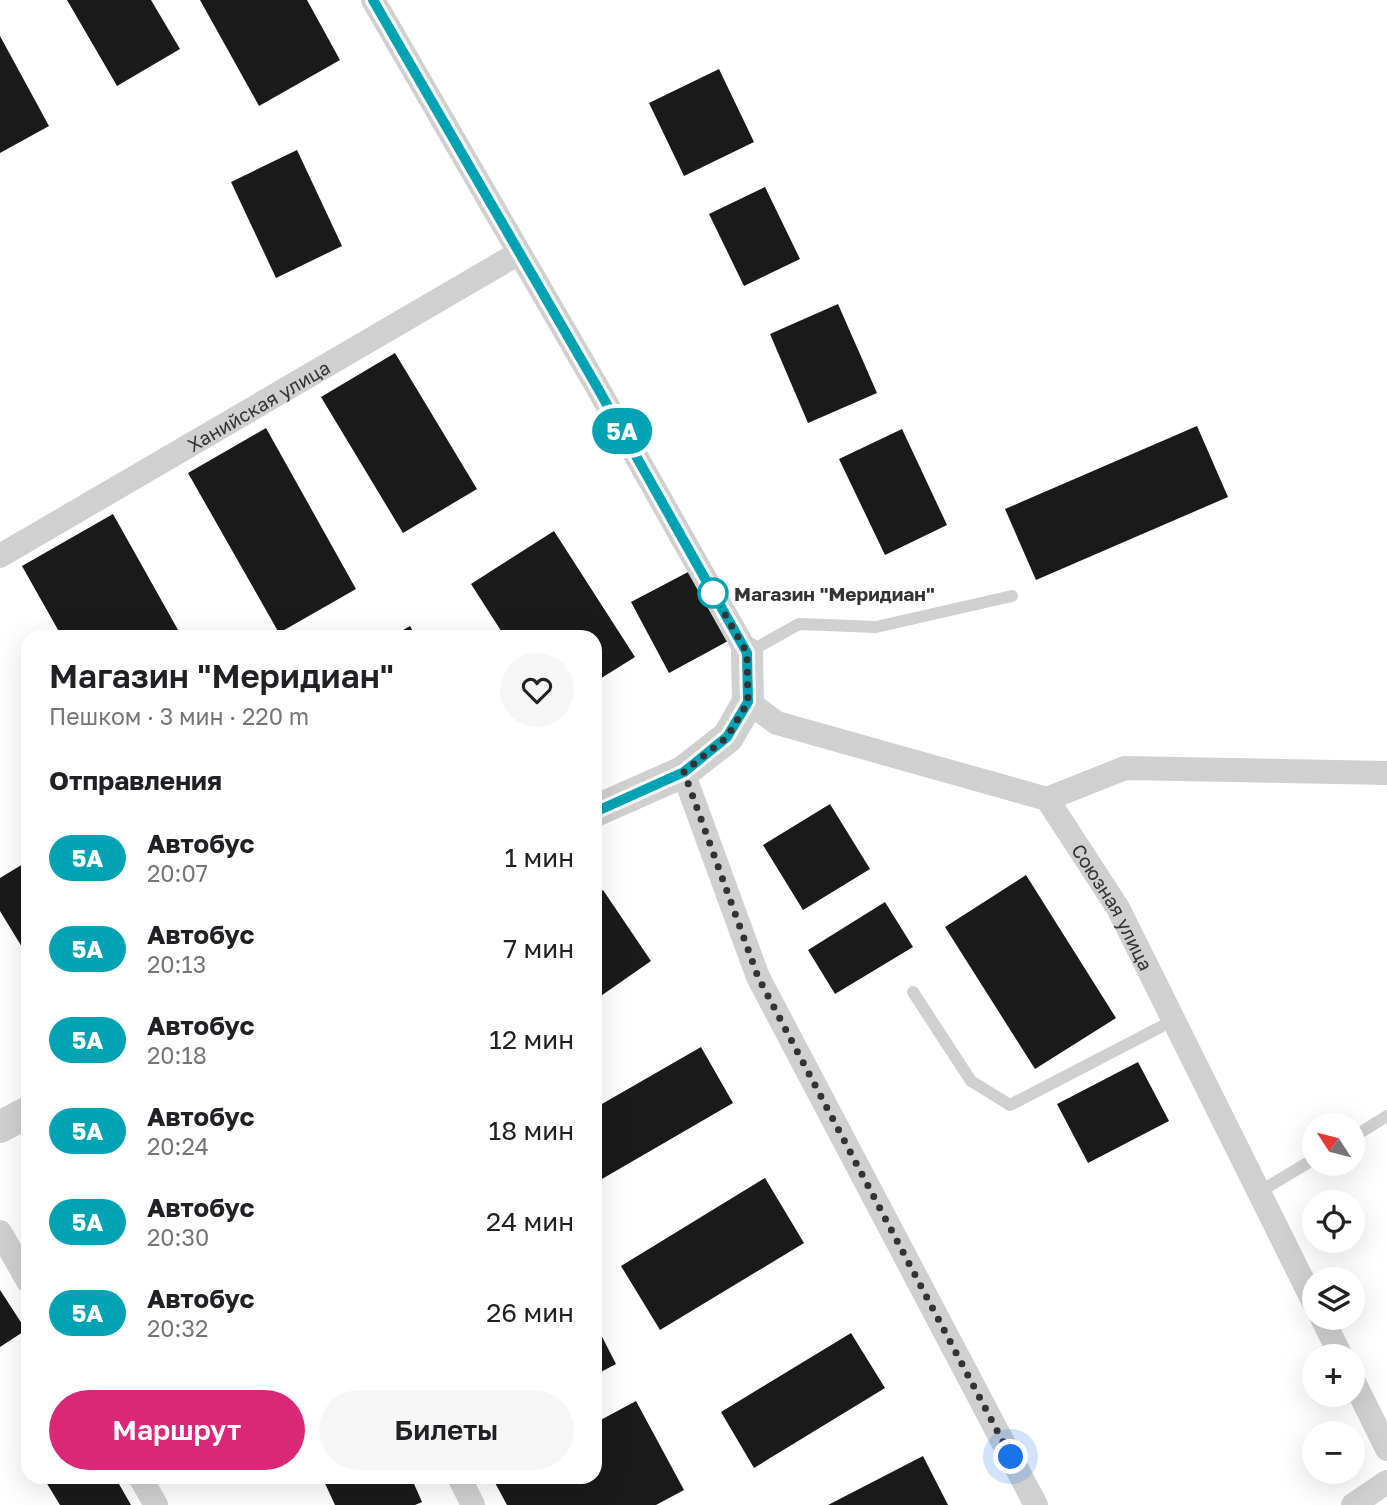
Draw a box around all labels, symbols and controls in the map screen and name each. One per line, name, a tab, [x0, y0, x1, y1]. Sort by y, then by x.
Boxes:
street label: Ханийская улица	[183, 355, 334, 456]
line badge: 5А	[590, 408, 654, 454]
text: 5А	[606, 416, 638, 445]
marker: Магазин "Меридиан"	[698, 578, 728, 608]
place label: Магазин "Меридиан"	[734, 582, 935, 605]
button: heart	[500, 653, 574, 727]
text: Магазин "Меридиан"	[49, 656, 394, 695]
text: Пешком · 3 мин · 220 m	[49, 702, 309, 730]
text: Отправления	[49, 765, 222, 796]
text: Автобус	[147, 828, 254, 859]
street label: Союзная улица	[1068, 839, 1159, 974]
text: 1 мин	[504, 842, 574, 873]
text: 5А	[72, 843, 103, 872]
text: 20:07	[147, 859, 208, 887]
text: Автобус	[147, 919, 254, 950]
text: 7 мин	[503, 933, 574, 964]
text: 5А	[72, 934, 103, 963]
text: 20:13	[147, 950, 206, 978]
text: Автобус	[147, 1010, 254, 1041]
text: 12 мин	[489, 1024, 574, 1055]
text: 5А	[72, 1025, 103, 1054]
text: 20:18	[147, 1041, 207, 1069]
text: Автобус	[147, 1101, 254, 1132]
north arrow	[1302, 1113, 1365, 1176]
map controls	[1302, 1113, 1365, 1484]
text: 18 мин	[489, 1115, 574, 1146]
text: 5А	[72, 1116, 103, 1145]
text: 20:24	[147, 1132, 209, 1160]
button: locate	[1302, 1190, 1365, 1253]
text: Автобус	[147, 1192, 254, 1223]
text: 24 мин	[486, 1206, 574, 1237]
text: 5А	[72, 1207, 103, 1236]
text: 20:30	[147, 1223, 209, 1251]
button: layers	[1302, 1267, 1365, 1330]
text: Автобус	[147, 1283, 254, 1314]
text: 26 мин	[486, 1297, 574, 1328]
text: 5А	[72, 1298, 103, 1327]
text: 20:32	[147, 1314, 208, 1342]
button: +	[1302, 1344, 1365, 1407]
button: Маршрут	[49, 1390, 305, 1470]
button: Билеты	[319, 1390, 574, 1470]
button: −	[1302, 1421, 1365, 1484]
your location	[993, 1439, 1028, 1474]

